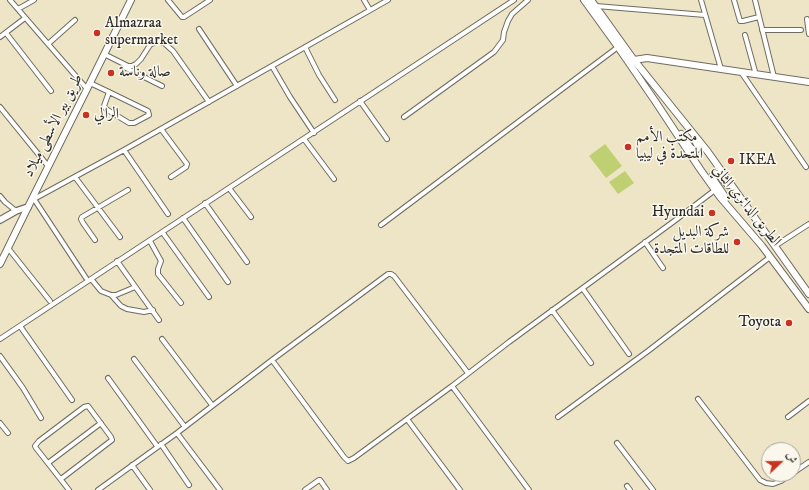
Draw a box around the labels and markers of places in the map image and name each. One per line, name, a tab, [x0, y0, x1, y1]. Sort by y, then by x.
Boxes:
place label: Almazraa supermarket	[105, 15, 178, 50]
marker: Almazraa supermarket	[92, 28, 102, 38]
place label: صالة وناسة	[119, 64, 171, 82]
marker: صالة وناسة	[106, 68, 116, 78]
place label: الرالي	[94, 106, 119, 124]
marker: الرالي	[81, 110, 91, 120]
place label: مكتب الأمم المتحدة في ليبيا	[636, 129, 703, 164]
marker: مكتب الأمم المتحدة في ليبيا	[623, 142, 633, 152]
place label: IKEA	[739, 152, 776, 170]
marker: IKEA	[726, 156, 736, 166]
place label: Hyundai	[652, 204, 704, 222]
marker: Hyundai	[707, 208, 717, 218]
place label: شركة البديل للطاقات المتجدة	[654, 224, 729, 259]
marker: شركة البديل للطاقات المتجدة	[732, 237, 742, 247]
place label: Toyota	[738, 314, 781, 332]
marker: Toyota	[784, 318, 794, 328]

